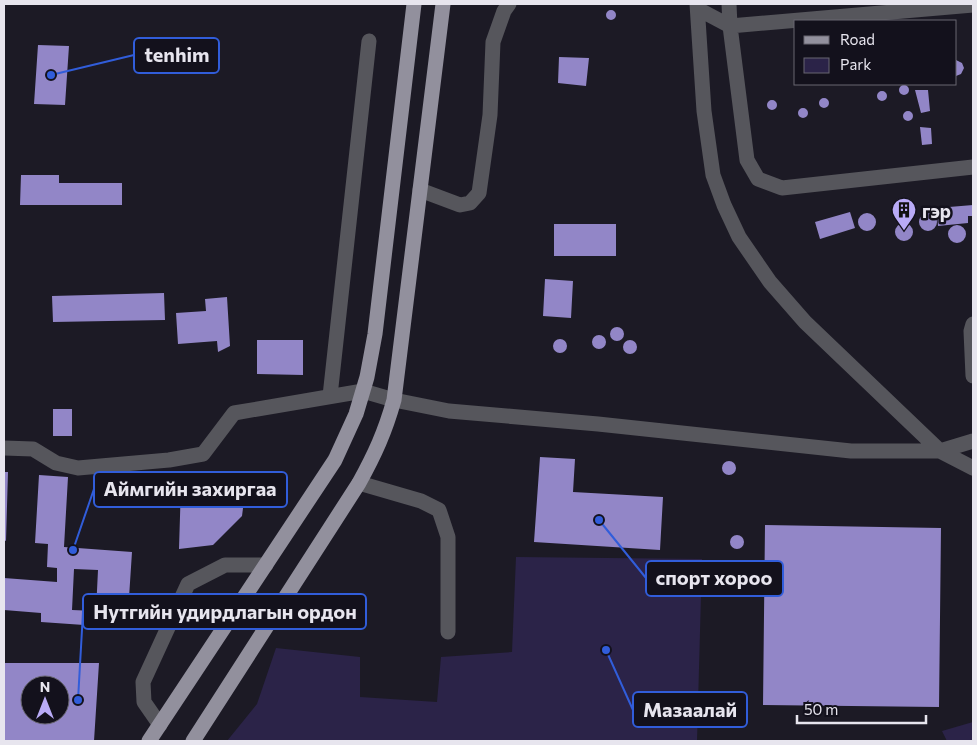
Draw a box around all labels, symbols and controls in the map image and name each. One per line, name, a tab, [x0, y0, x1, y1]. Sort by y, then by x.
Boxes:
legend	[794, 20, 957, 85]
text: Road	[840, 30, 875, 48]
callout: tenhim	[134, 38, 219, 73]
text: tenhim	[144, 42, 210, 66]
text: Park	[840, 55, 871, 73]
building icon: гэр	[891, 197, 917, 231]
place label: гэр	[922, 199, 951, 222]
callout: Аймгийн захиргаа	[94, 472, 287, 507]
text: Аймгийн захиргаа	[103, 476, 277, 500]
callout: спорт хороо	[646, 561, 783, 596]
text: спорт хороо	[656, 565, 772, 589]
callout: Нутгийн удирдлагын ордон	[83, 594, 366, 629]
text: Нутгийн удирдлагын ордон	[93, 599, 357, 623]
north arrow	[20, 675, 70, 725]
text: N	[40, 678, 50, 695]
callout: Мазаалай	[633, 692, 747, 727]
scale bar	[797, 692, 926, 724]
text: Мазаалай	[643, 697, 737, 721]
text: 50 m	[804, 700, 838, 718]

